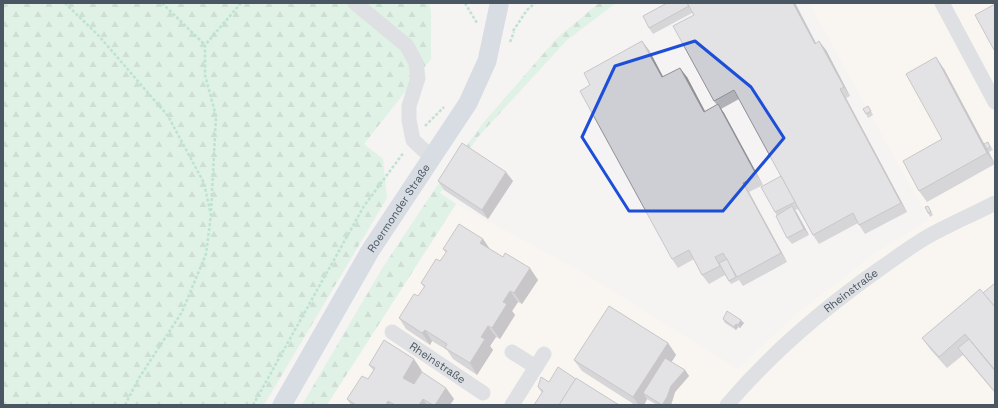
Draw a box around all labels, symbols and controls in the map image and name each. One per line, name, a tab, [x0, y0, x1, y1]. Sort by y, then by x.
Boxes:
street label: Roermonder Straße	[364, 161, 433, 255]
street label: Rheinstraße	[821, 266, 880, 315]
street label: Rheinstraße	[407, 339, 468, 386]

